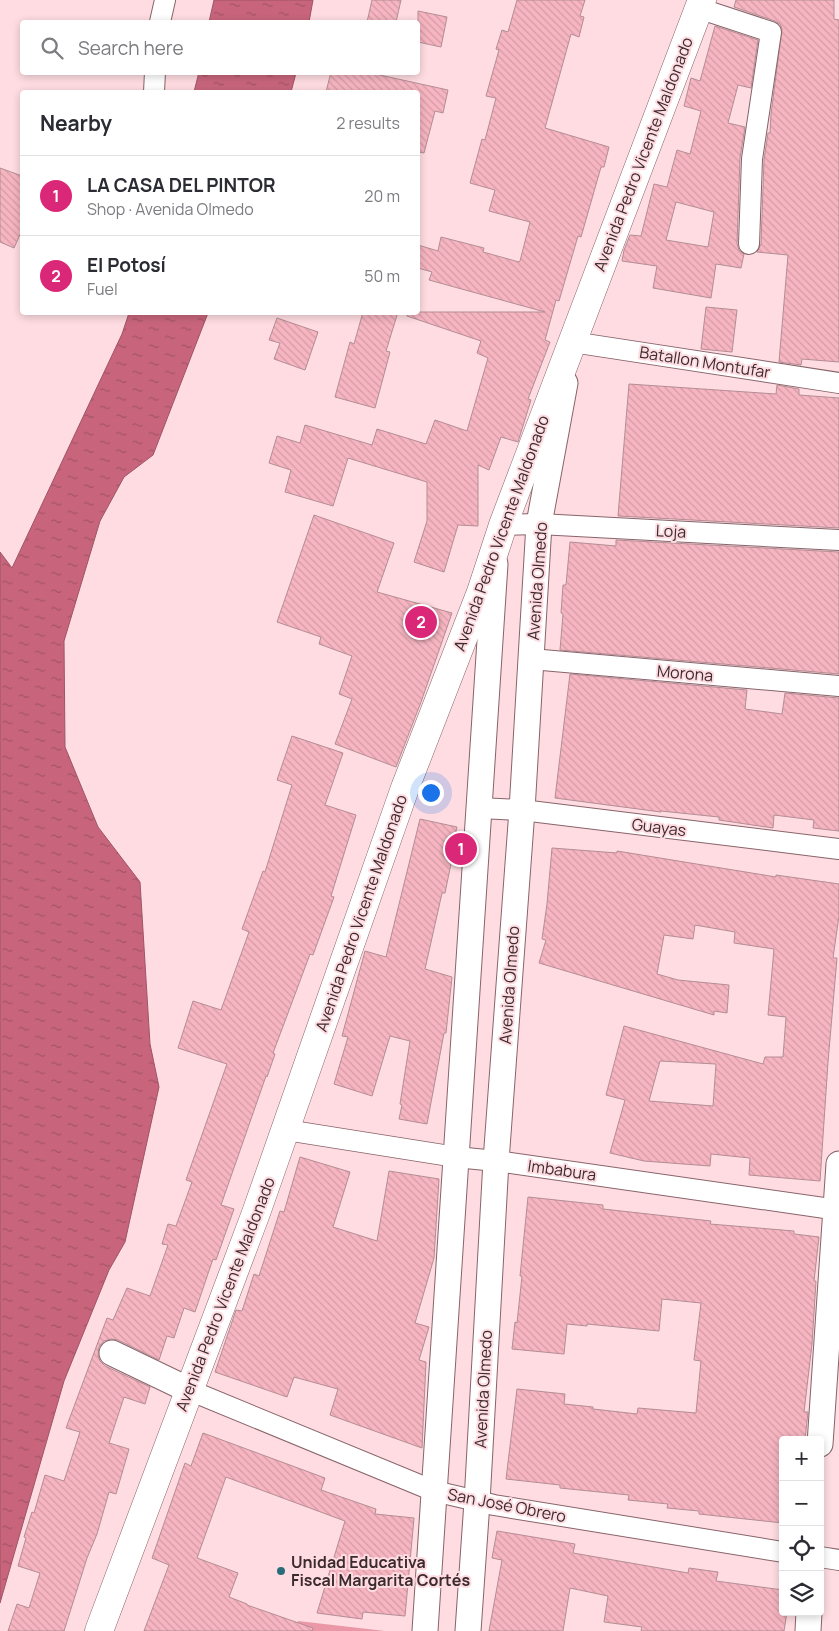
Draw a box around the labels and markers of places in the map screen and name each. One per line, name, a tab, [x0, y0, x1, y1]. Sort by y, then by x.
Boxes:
pin: 2	[405, 603, 437, 641]
pin: 1	[445, 830, 477, 868]
place label: Unidad Educativa Fiscal Margarita Cortés	[291, 1551, 470, 1591]
marker: Unidad Educativa Fiscal Margarita Cortés	[275, 1565, 287, 1577]

